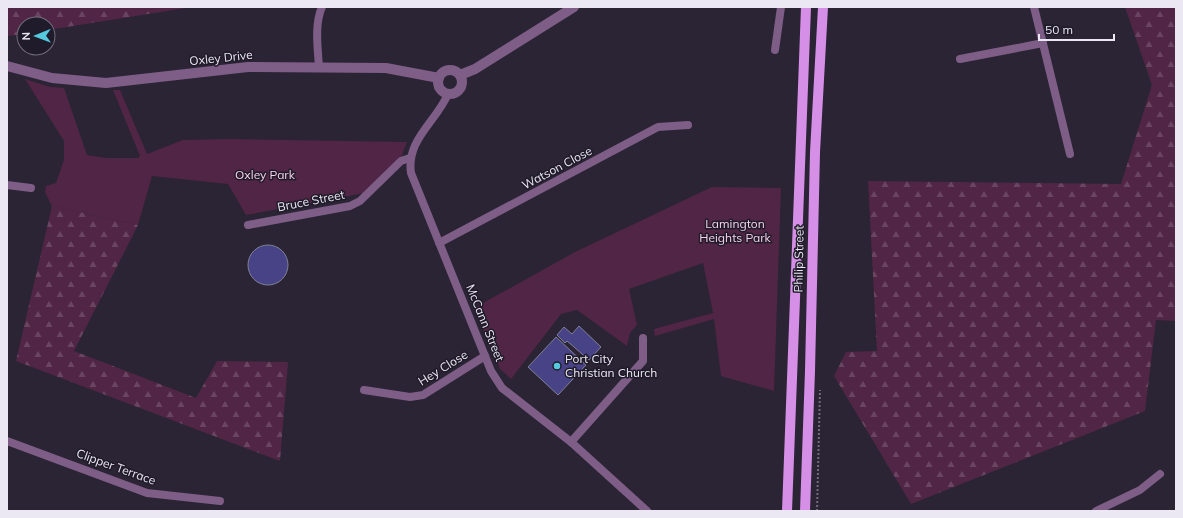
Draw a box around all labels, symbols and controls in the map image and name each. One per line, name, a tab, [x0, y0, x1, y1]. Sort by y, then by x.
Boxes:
north arrow	[16, 16, 56, 56]
scale bar	[1039, 16, 1114, 42]
text: 50 m	[1045, 22, 1073, 37]
text: N	[19, 32, 33, 40]
street label: Oxley Drive	[189, 47, 253, 68]
street label: Watson Close	[519, 143, 594, 192]
park label: Oxley Park	[235, 167, 296, 182]
street label: Bruce Street	[276, 187, 346, 214]
park label: Lamington Heights Park	[699, 216, 772, 245]
street label: Philip Street	[790, 225, 807, 293]
street label: McCann Street	[463, 282, 508, 364]
street label: Hey Close	[415, 346, 470, 389]
place label: Port City Christian Church	[565, 351, 657, 380]
marker: Port City Christian Church	[552, 361, 562, 371]
street label: Clipper Terrace	[74, 445, 158, 488]

